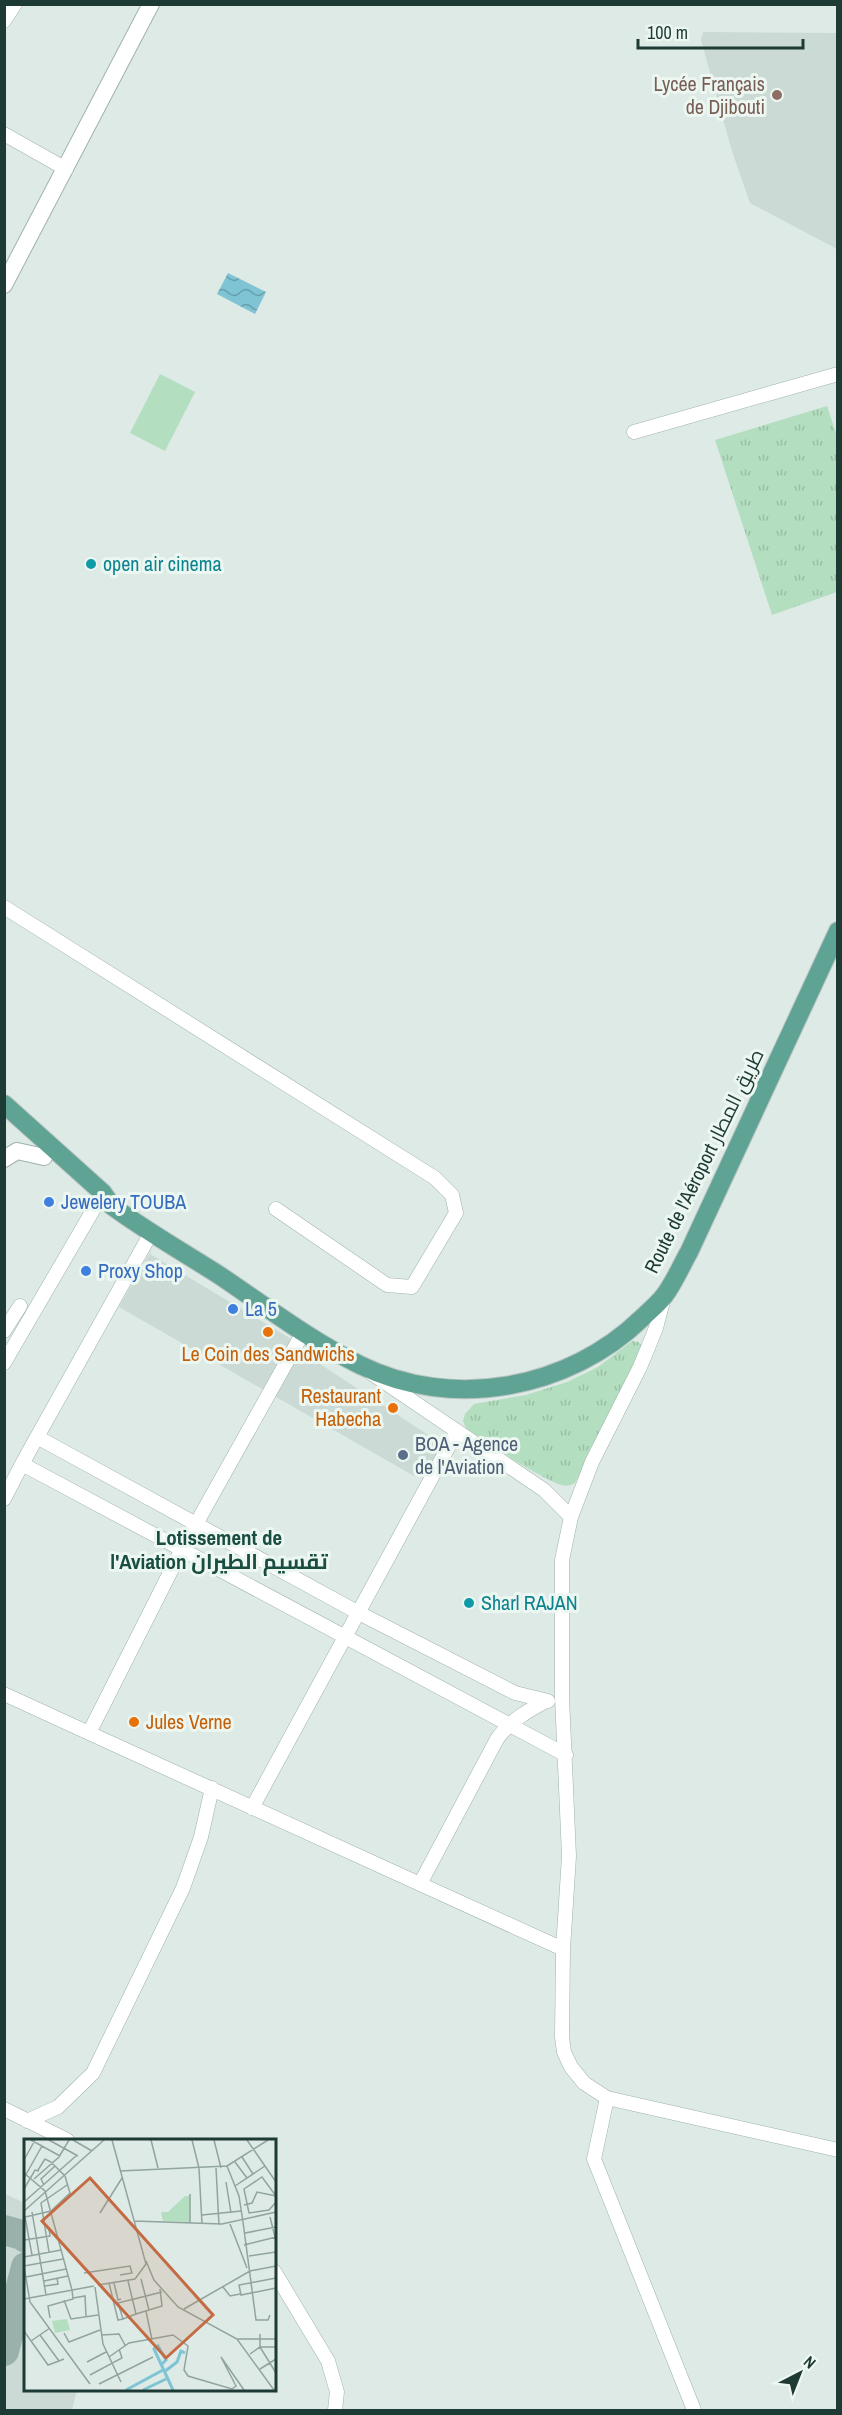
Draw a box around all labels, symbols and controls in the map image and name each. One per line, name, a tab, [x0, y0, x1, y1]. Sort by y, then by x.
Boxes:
scale bar	[638, 12, 803, 50]
text: 100 m	[647, 20, 688, 45]
place label: Lycée Français de Djibouti	[653, 70, 765, 120]
marker: Lycée Français de Djibouti	[770, 88, 784, 102]
place label: open air cinema	[103, 550, 222, 577]
marker: open air cinema	[84, 557, 98, 571]
street label: Route de l'Aéroport طريق المطار	[637, 1044, 770, 1277]
place label: Jewelery TOUBA	[61, 1188, 186, 1215]
marker: Jewelery TOUBA	[42, 1195, 56, 1209]
place label: Proxy Shop	[98, 1257, 183, 1284]
marker: Proxy Shop	[79, 1264, 93, 1278]
place label: La 5	[245, 1295, 277, 1322]
marker: La 5	[226, 1302, 240, 1316]
marker: Le Coin des Sandwichs	[261, 1325, 275, 1339]
place label: Le Coin des Sandwichs	[181, 1340, 355, 1367]
place label: Restaurant Habecha	[301, 1382, 381, 1432]
marker: Restaurant Habecha	[386, 1401, 400, 1415]
place label: BOA - Agence de l'Aviation	[415, 1430, 518, 1480]
marker: BOA - Agence de l'Aviation	[396, 1448, 410, 1462]
district label: Lotissement de l'Aviation تقسيم الطيران	[110, 1523, 329, 1576]
place label: Sharl RAJAN	[481, 1589, 578, 1616]
marker: Sharl RAJAN	[462, 1596, 476, 1610]
place label: Jules Verne	[146, 1708, 232, 1735]
marker: Jules Verne	[127, 1715, 141, 1729]
inset map	[24, 2139, 276, 2391]
north arrow	[770, 2343, 830, 2403]
text: N	[799, 2351, 821, 2373]

